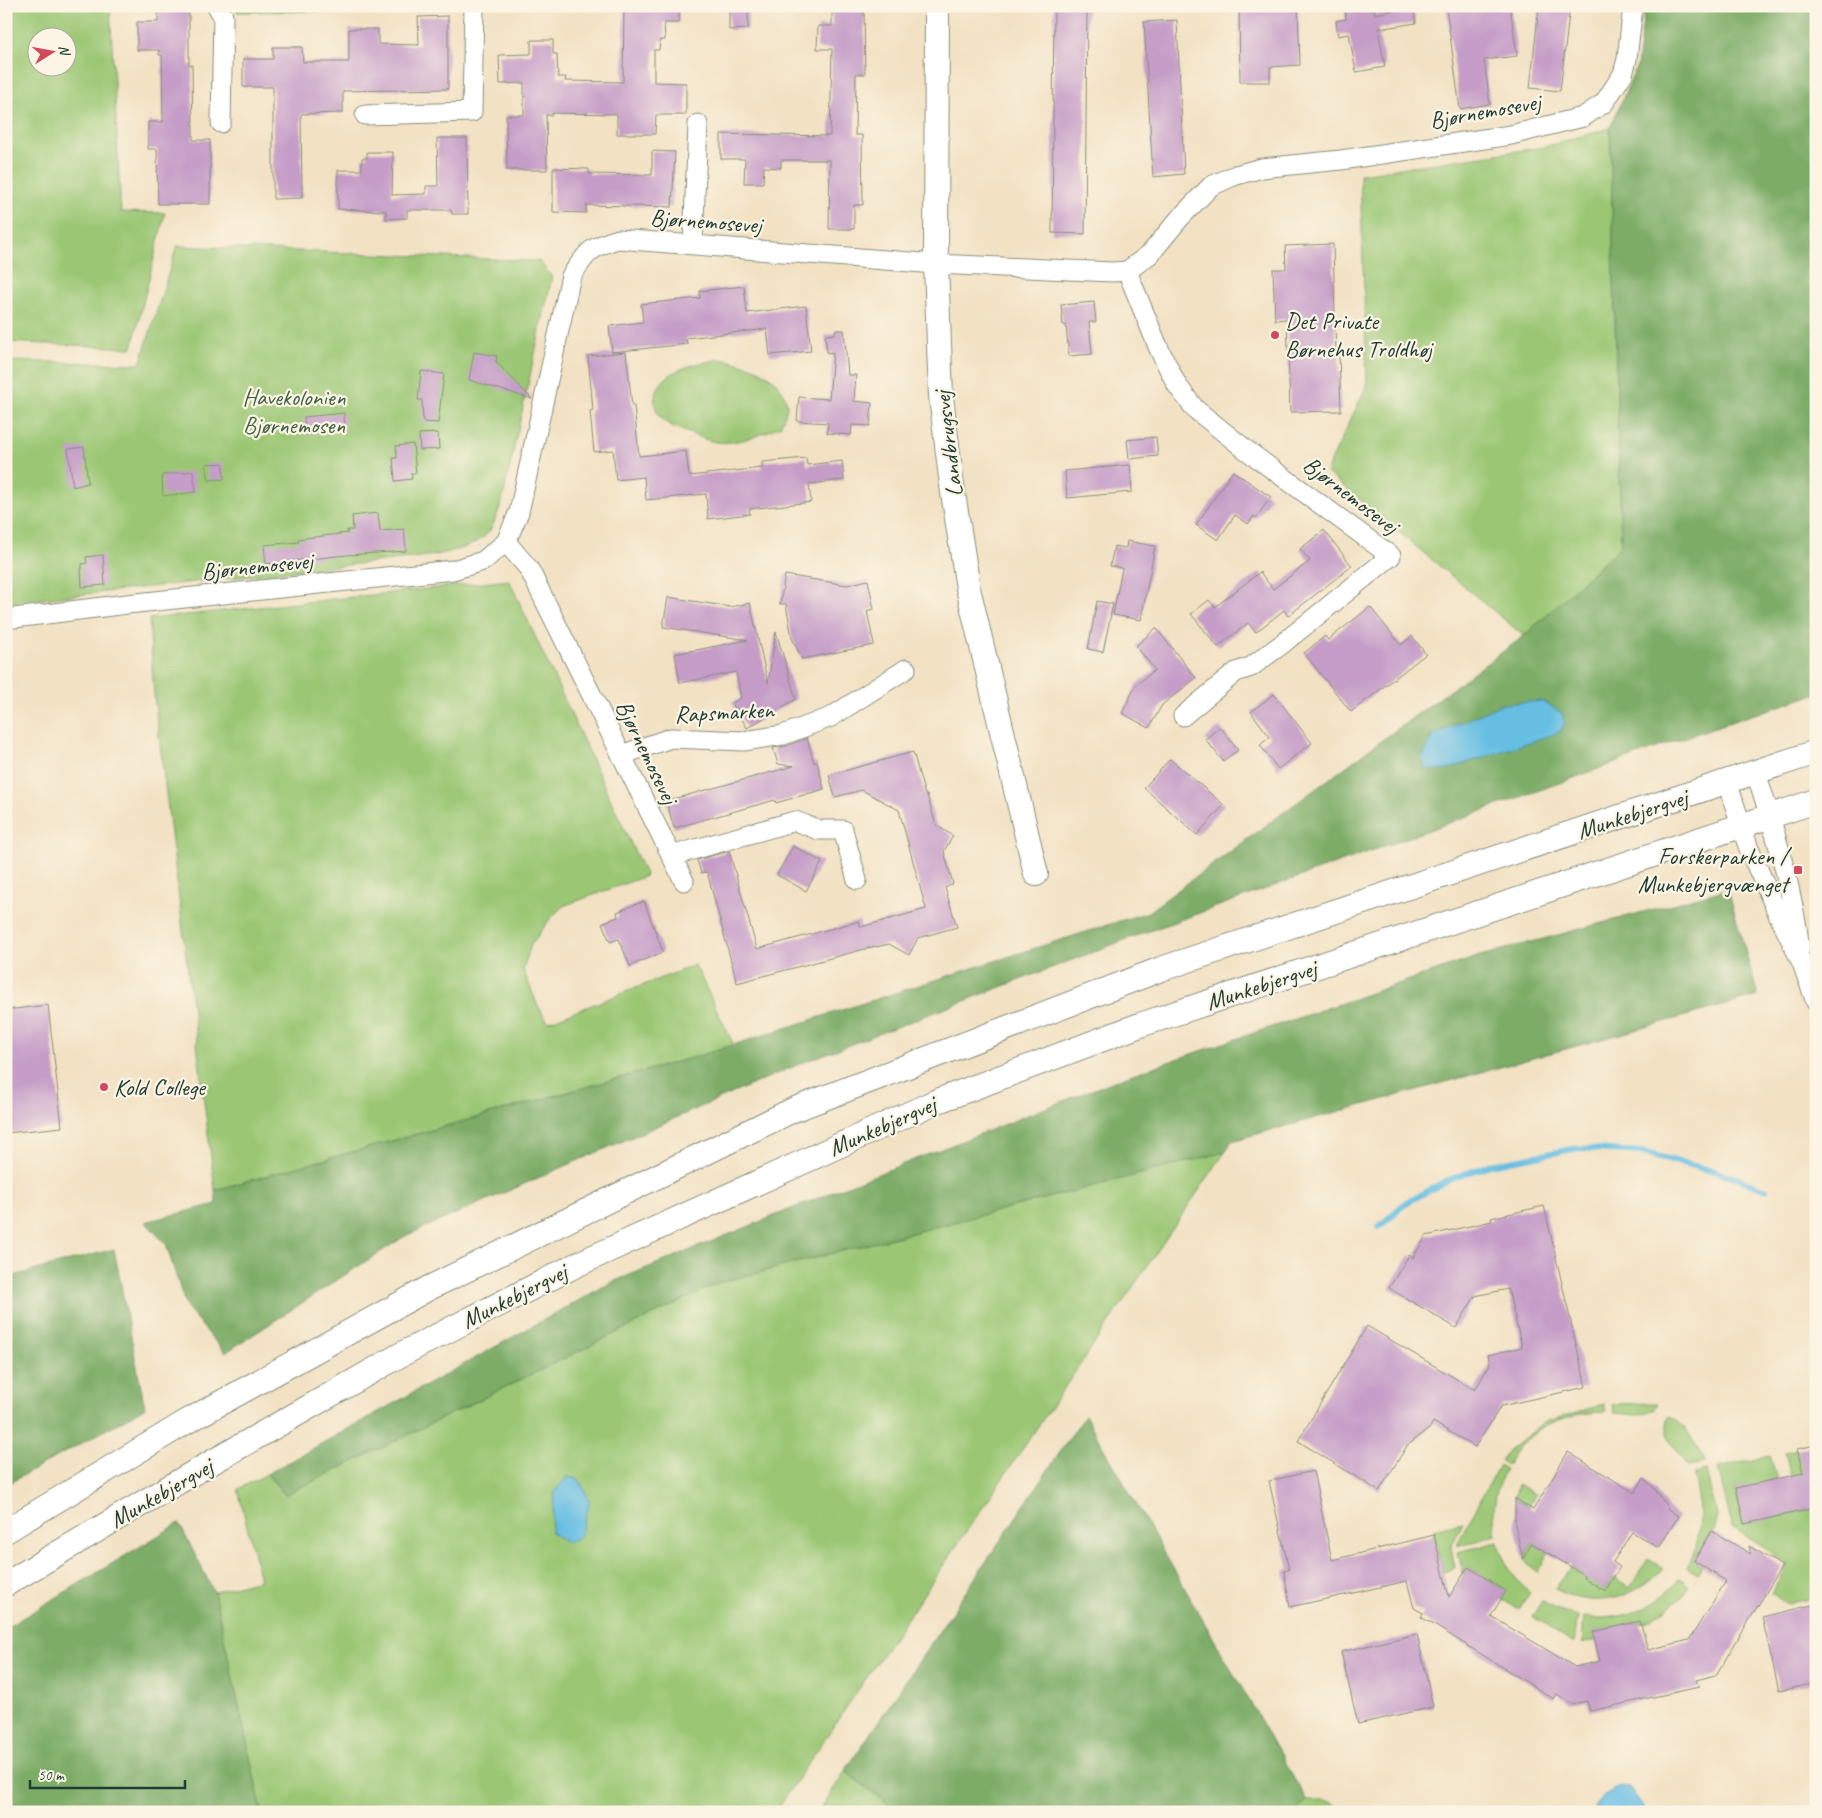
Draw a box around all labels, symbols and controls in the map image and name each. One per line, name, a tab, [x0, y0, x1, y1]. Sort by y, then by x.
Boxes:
north arrow	[28, 28, 78, 78]
text: N	[55, 44, 74, 58]
street label: Bjørnemosevej	[1427, 86, 1546, 135]
street label: Bjørnemosevej	[649, 202, 766, 240]
place label: Det Private Børnehus Troldhøj	[1285, 306, 1435, 364]
marker: Det Private Børnehus Troldhøj	[1269, 329, 1281, 341]
park label: Havekolonien Bjørnemosen	[243, 382, 346, 440]
street label: Landbrugsvej	[926, 386, 969, 499]
street label: Bjørnemosevej	[1297, 449, 1407, 543]
street label: Bjørnemosevej	[200, 545, 317, 587]
street label: Rapsmarken	[674, 694, 776, 730]
street label: Bjørnemosevej	[609, 695, 686, 812]
street label: Munkebjergvej	[1573, 781, 1694, 846]
place label: Forskerparken / Munkebjergvænget	[1638, 841, 1793, 899]
marker: Forskerparken / Munkebjergvænget	[1792, 864, 1804, 876]
street label: Munkebjergvej	[1202, 952, 1323, 1017]
place label: Kold College	[114, 1072, 207, 1102]
marker: Kold College	[98, 1081, 110, 1093]
street label: Munkebjergvej	[824, 1088, 943, 1163]
street label: Munkebjergvej	[456, 1255, 574, 1335]
street label: Munkebjergvej	[104, 1450, 221, 1535]
scale bar	[30, 1758, 185, 1790]
text: 50 m	[38, 1766, 65, 1785]

